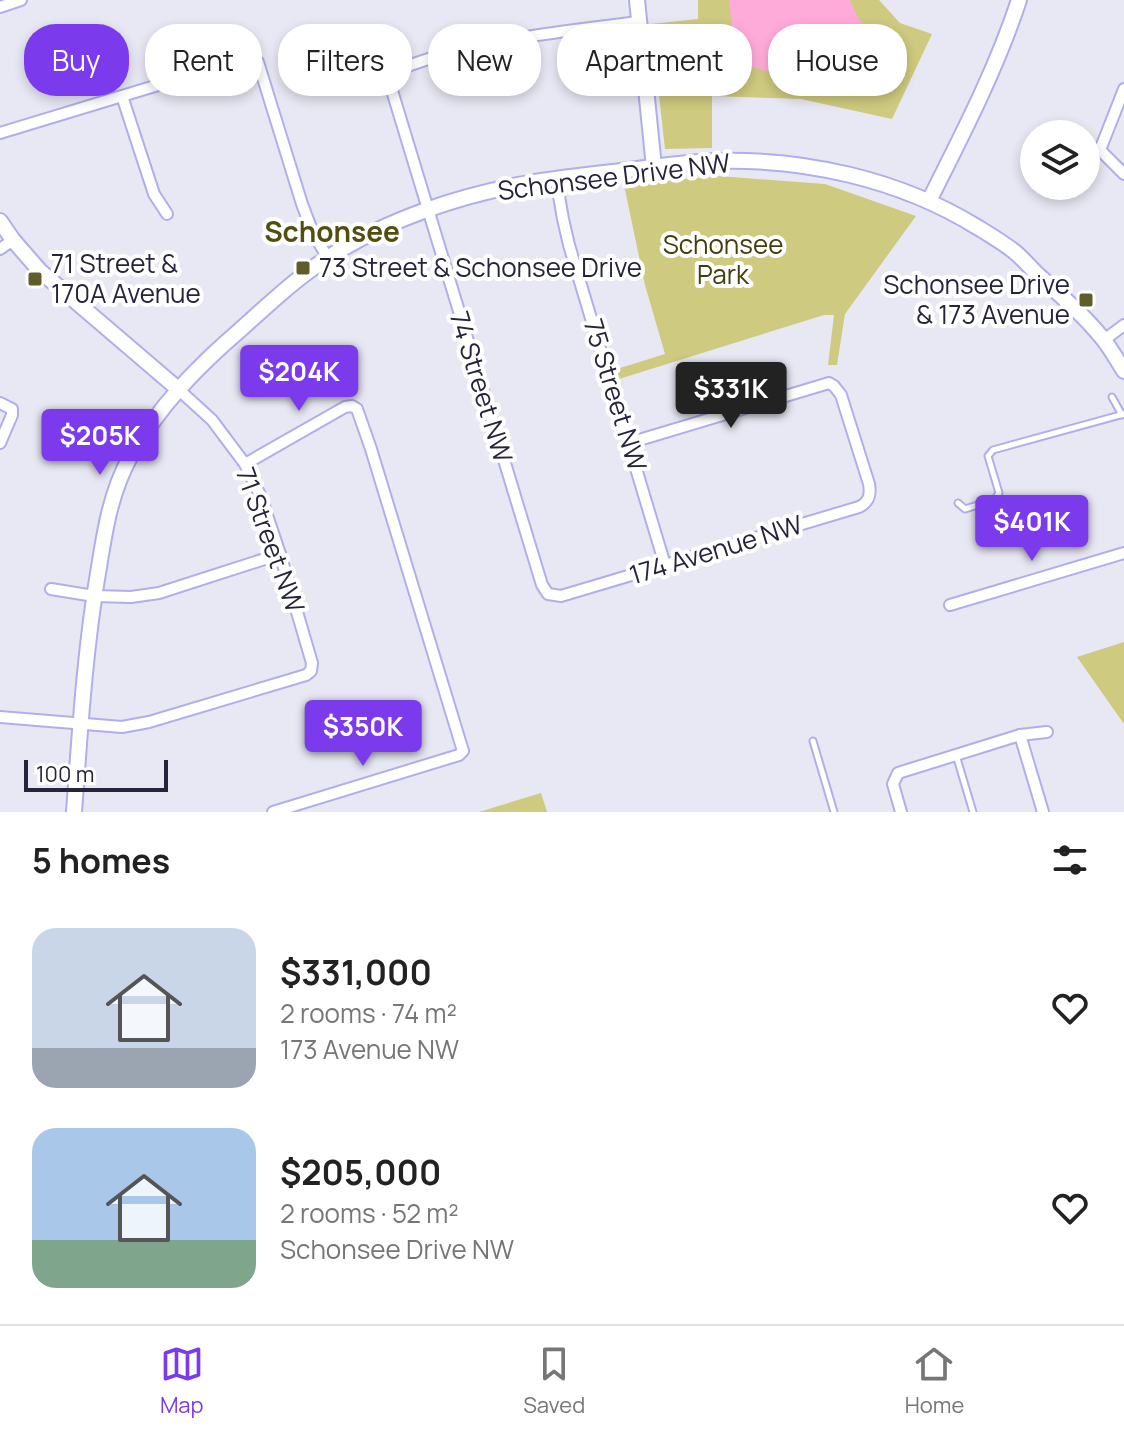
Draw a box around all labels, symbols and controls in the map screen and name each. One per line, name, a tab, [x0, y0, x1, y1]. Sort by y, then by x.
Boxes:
chip: Buy	[24, 24, 129, 96]
chip: Rent	[145, 24, 262, 96]
chip: Filters	[278, 24, 412, 96]
chip: New	[428, 24, 541, 96]
chip: Apartment	[557, 24, 752, 96]
chip: House	[768, 24, 907, 96]
map controls	[1020, 120, 1100, 200]
button: layers	[1020, 120, 1100, 200]
street label: Schonsee Drive NW	[496, 144, 732, 208]
district label: Schonsee	[264, 212, 400, 250]
park label: Schonsee Park	[663, 226, 783, 292]
place label: 71 Street & 170A Avenue	[51, 245, 201, 311]
place label: 73 Street & Schonsee Drive	[319, 249, 642, 285]
marker: 73 Street & Schonsee Drive	[294, 259, 312, 277]
place label: Schonsee Drive & 173 Avenue	[883, 266, 1070, 332]
marker: 71 Street & 170A Avenue	[26, 270, 44, 288]
marker: Schonsee Drive & 173 Avenue	[1077, 291, 1095, 309]
street label: 74 Street NW	[442, 307, 522, 467]
street label: 75 Street NW	[576, 314, 656, 475]
pin: $204K	[243, 345, 355, 413]
text: $204K	[258, 353, 340, 389]
pin: $331K	[675, 362, 787, 430]
text: $331K	[694, 370, 768, 406]
pin: $205K	[44, 409, 156, 477]
text: $205K	[60, 417, 140, 453]
street label: 71 Street NW	[228, 462, 314, 617]
pin: $401K	[976, 495, 1088, 563]
text: $401K	[993, 503, 1071, 539]
street label: 174 Avenue NW	[625, 506, 807, 592]
pin: $350K	[307, 700, 419, 768]
text: $350K	[323, 708, 403, 744]
scale bar	[24, 756, 168, 792]
text: 100 m	[36, 759, 94, 789]
text: 5 homes	[32, 837, 170, 883]
icon: filters	[1048, 838, 1092, 882]
text: $331,000	[280, 949, 432, 995]
icon: home	[96, 960, 192, 1056]
icon: heart	[1048, 986, 1092, 1030]
text: 2 rooms · 74 m²	[280, 995, 457, 1031]
text: 173 Avenue NW	[280, 1031, 459, 1067]
text: $205,000	[280, 1149, 441, 1195]
icon: home	[96, 1160, 192, 1256]
icon: heart	[1048, 1186, 1092, 1230]
text: 2 rooms · 52 m²	[280, 1195, 459, 1231]
text: Schonsee Drive NW	[280, 1231, 514, 1267]
tab: Map	[160, 1342, 204, 1420]
tab: Saved	[523, 1342, 585, 1420]
tab: Home	[905, 1342, 964, 1420]

